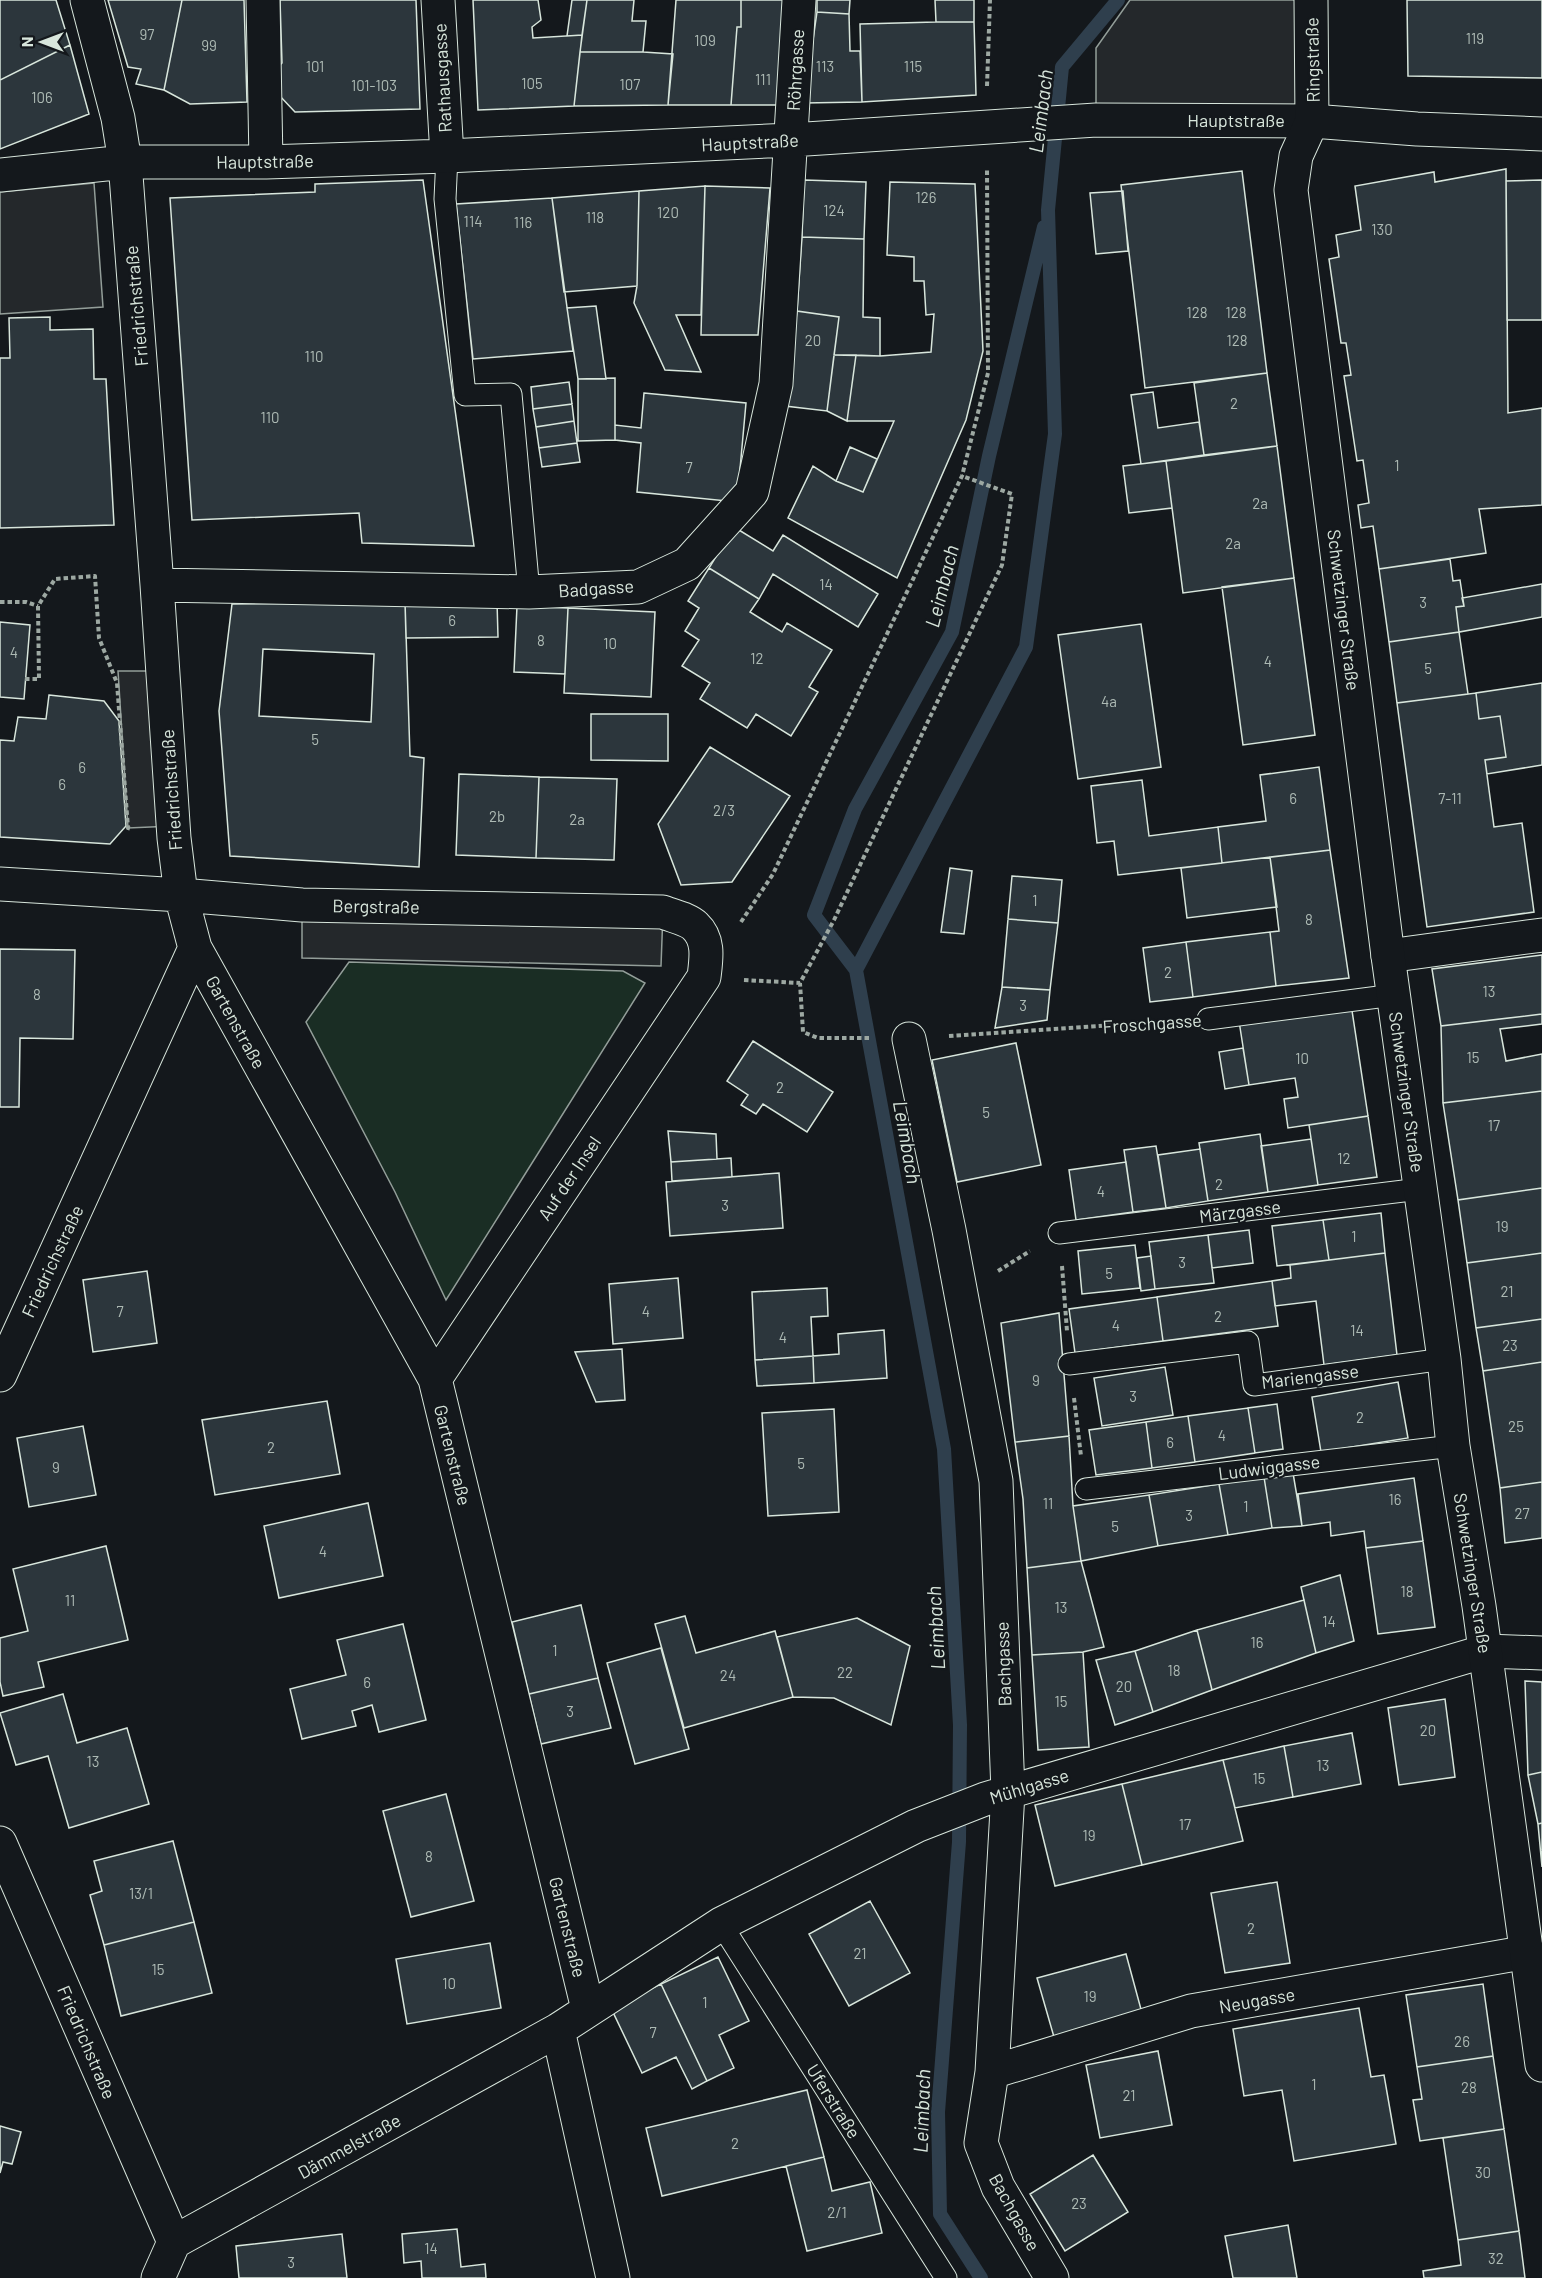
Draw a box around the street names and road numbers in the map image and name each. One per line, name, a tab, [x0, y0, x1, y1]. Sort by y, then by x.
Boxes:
street label: Ringstraße	[1300, 17, 1324, 103]
street label: Rathausgasse	[428, 23, 456, 133]
street label: Röhrgasse	[782, 28, 808, 112]
street label: Hauptstraße	[1187, 109, 1285, 131]
street label: Hauptstraße	[701, 128, 799, 156]
street label: Hauptstraße	[216, 149, 314, 173]
street label: Friedrichstraße	[120, 245, 152, 367]
street label: Schwetzinger Straße	[1323, 528, 1365, 692]
street label: Badgasse	[557, 574, 635, 602]
street label: Friedrichstraße	[156, 729, 186, 851]
street label: Bergstraße	[332, 894, 420, 918]
street label: Gartenstraße	[201, 972, 271, 1072]
street label: Froschgasse	[1102, 1009, 1202, 1037]
street label: Schwetzinger Straße	[1385, 1010, 1429, 1174]
street label: Auf der Insel	[533, 1132, 605, 1224]
street label: Märzgasse	[1198, 1195, 1282, 1227]
street label: Friedrichstraße	[16, 1201, 88, 1321]
street label: Mariengasse	[1260, 1359, 1360, 1393]
street label: Gartenstraße	[430, 1402, 476, 1508]
street label: Ludwiggasse	[1217, 1450, 1321, 1484]
street label: Schwetzinger Straße	[1449, 1491, 1497, 1655]
street label: Bachgasse	[991, 1621, 1015, 1707]
street label: Mühlgasse	[987, 1764, 1071, 1808]
street label: Gartenstraße	[545, 1874, 591, 1980]
street label: Friedrichstraße	[53, 1982, 121, 2102]
street label: Neugasse	[1217, 1982, 1297, 2018]
street label: Uferstraße	[802, 2060, 866, 2142]
street label: Dämmelstraße	[294, 2109, 404, 2183]
street label: Bachgasse	[985, 2170, 1045, 2254]

